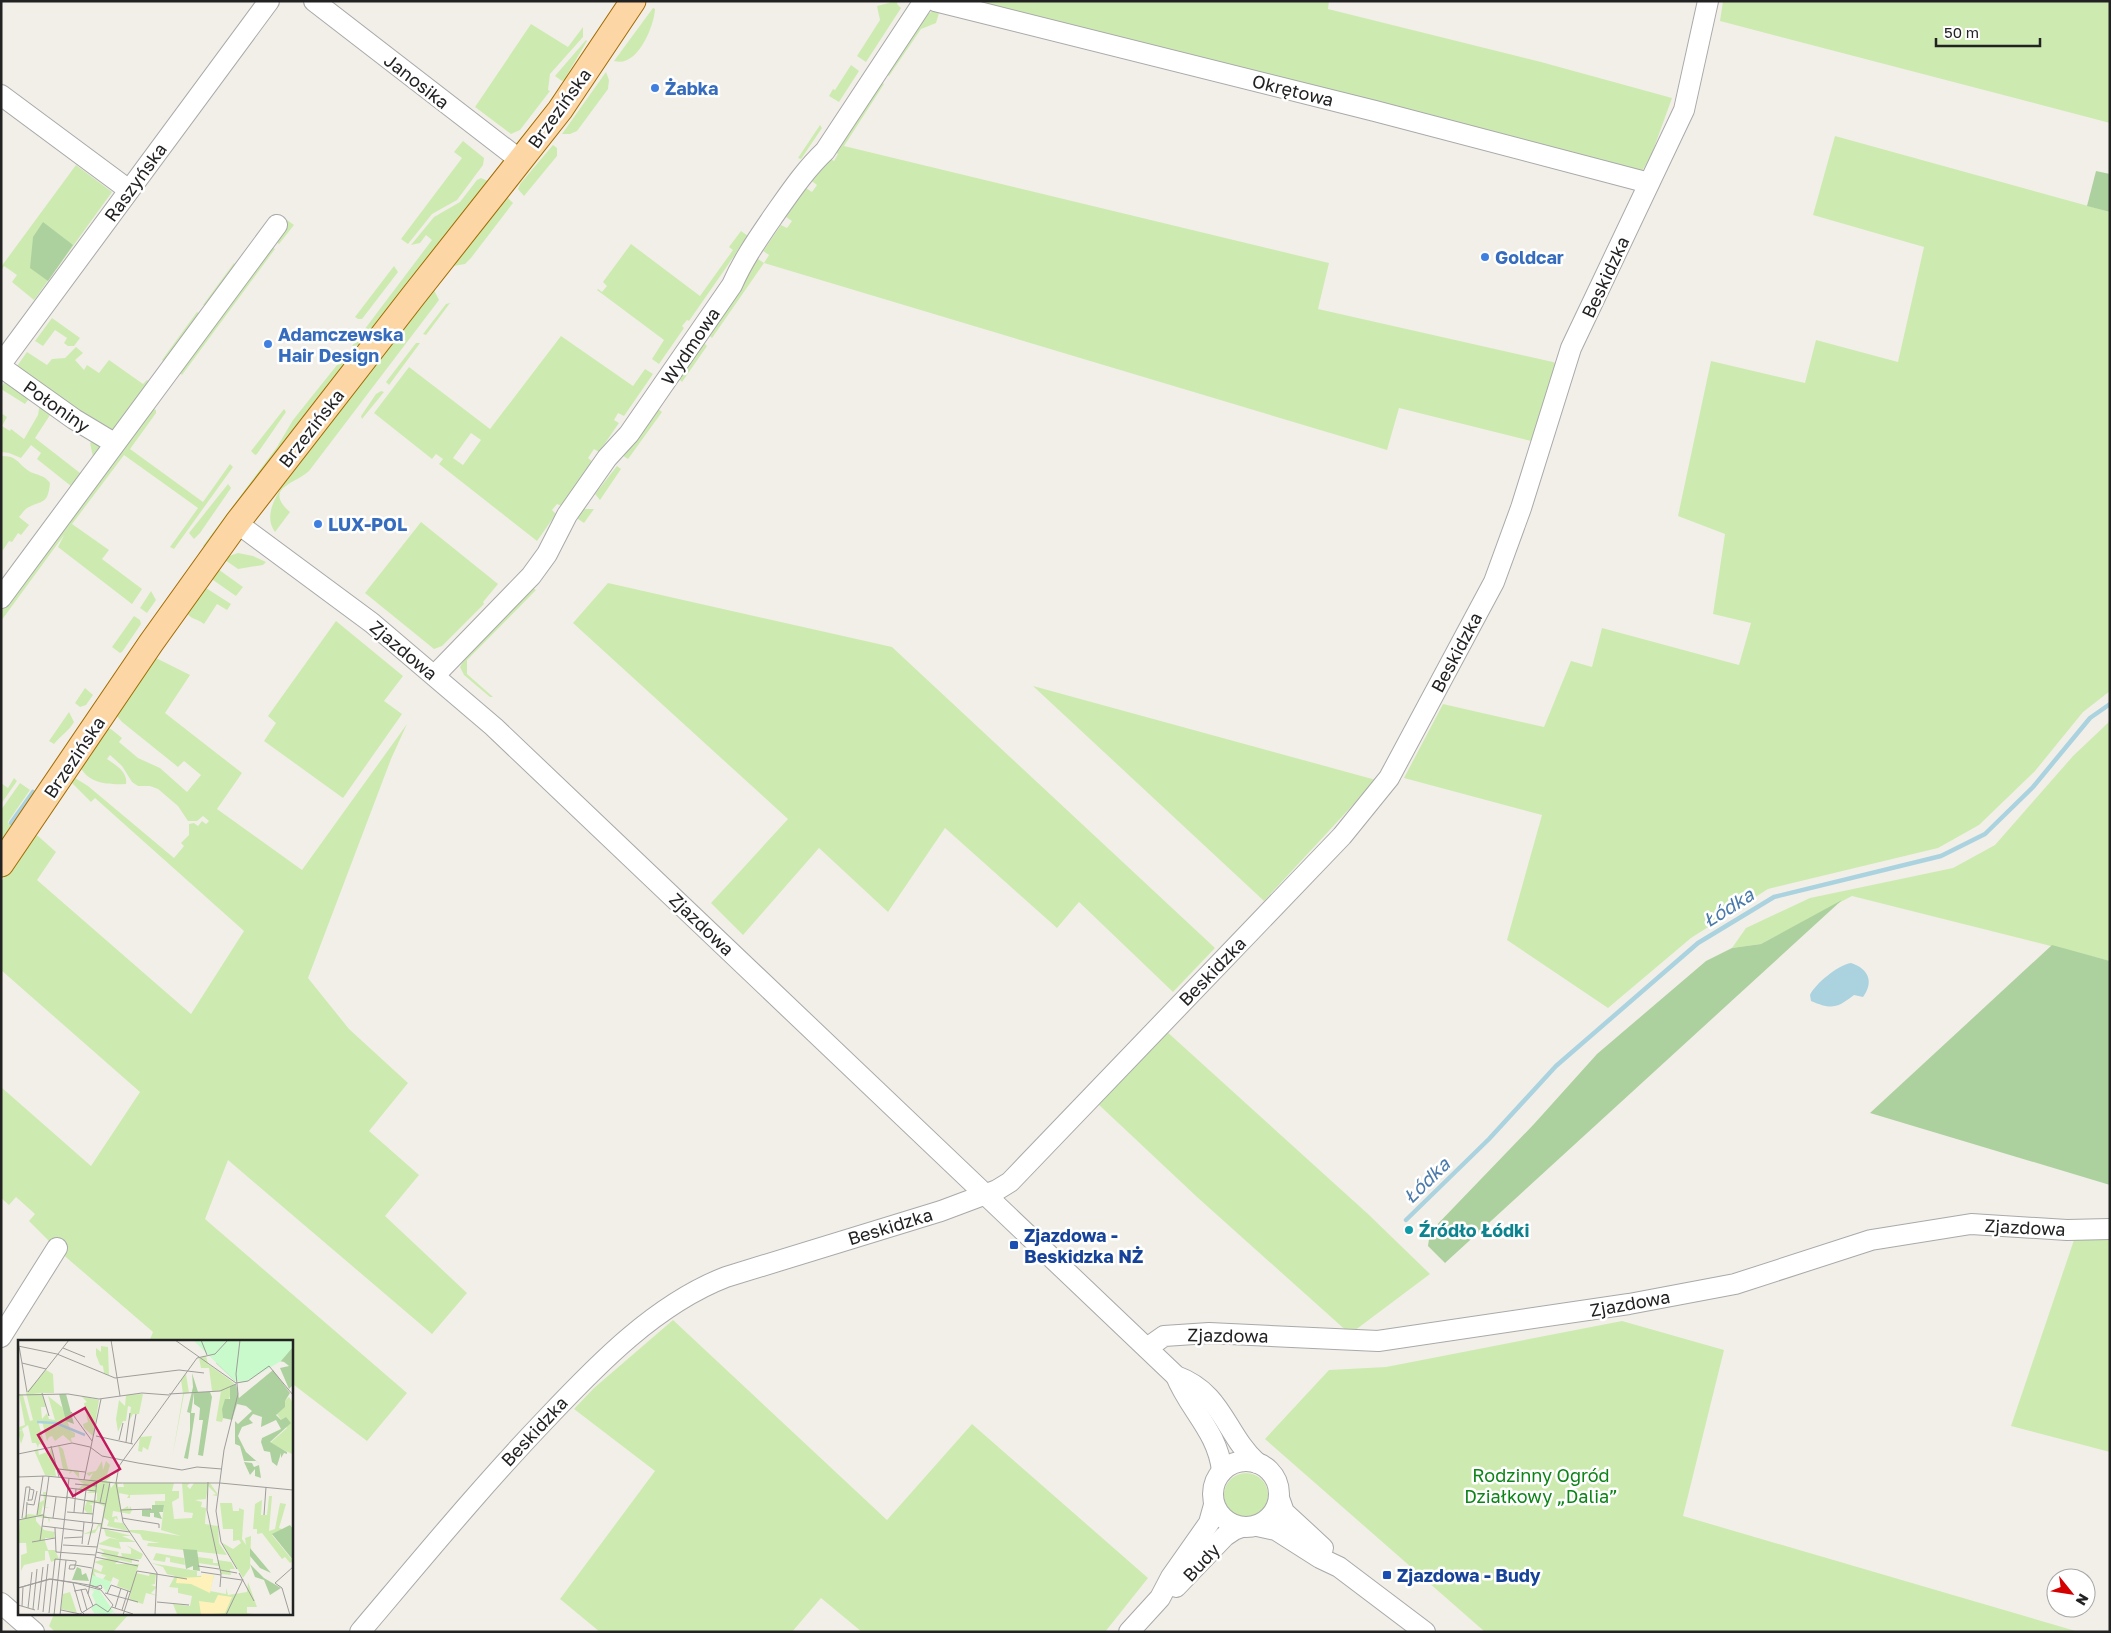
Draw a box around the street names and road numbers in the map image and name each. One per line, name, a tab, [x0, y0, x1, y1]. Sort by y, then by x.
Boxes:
street label: Janosika	[380, 49, 454, 113]
street label: Brzezińska	[523, 64, 595, 152]
street label: Okrętowa	[1250, 69, 1336, 111]
street label: Raszyńska	[99, 138, 171, 226]
street label: Beskidzka	[1577, 233, 1633, 321]
street label: Wydmowa	[656, 303, 724, 389]
street label: Połoniny	[20, 375, 94, 437]
street label: Brzezińska	[274, 384, 348, 472]
street label: Beskidzka	[1426, 608, 1486, 696]
street label: Zjazdowa	[366, 616, 442, 684]
street label: Brzezińska	[39, 712, 109, 802]
street label: Zjazdowa	[665, 888, 739, 960]
street label: Beskidzka	[1174, 932, 1250, 1010]
street label: Beskidzka	[845, 1203, 935, 1249]
street label: Zjazdowa	[1984, 1214, 2066, 1240]
street label: Zjazdowa	[1588, 1285, 1672, 1321]
street label: Zjazdowa	[1187, 1323, 1269, 1347]
street label: Beskidzka	[496, 1392, 572, 1470]
street label: Budy	[1178, 1538, 1224, 1586]

